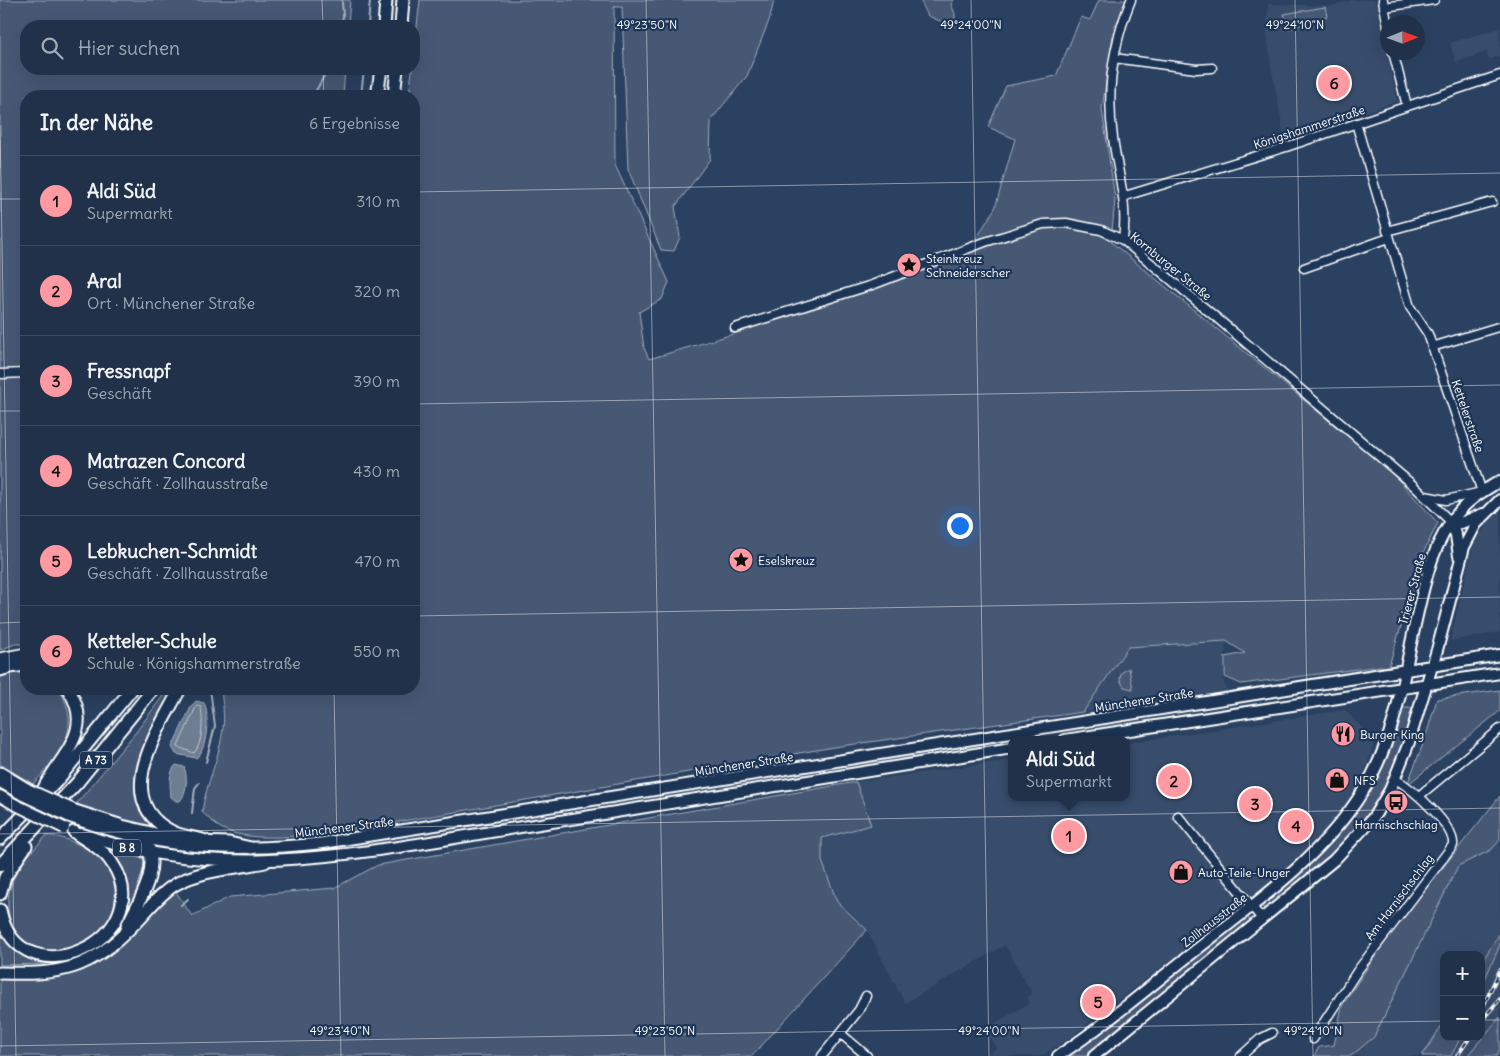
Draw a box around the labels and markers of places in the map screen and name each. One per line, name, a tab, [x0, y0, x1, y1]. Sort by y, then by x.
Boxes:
pin: 6	[1318, 64, 1350, 102]
place label: Steinkreuz Schneiderscher	[926, 251, 1010, 280]
place icon: Steinkreuz Schneiderscher	[896, 252, 922, 278]
place icon: Eselskreuz	[728, 547, 754, 573]
place label: Eselskreuz	[758, 553, 815, 568]
restaurant icon: Burger King	[1330, 721, 1356, 747]
place label: Burger King	[1360, 727, 1424, 742]
pin: 2	[1158, 762, 1190, 800]
shop icon: NFS	[1324, 767, 1350, 793]
place label: NFS	[1354, 773, 1376, 788]
pin: 3	[1239, 785, 1271, 823]
bus stop icon: Harnischschlag	[1383, 789, 1409, 815]
pin: 4	[1280, 807, 1312, 845]
pin: 1	[1053, 817, 1085, 855]
place label: Harnischschlag	[1354, 817, 1438, 832]
shop icon: Auto-Teile-Unger	[1168, 859, 1194, 885]
place label: Auto-Teile-Unger	[1198, 865, 1290, 880]
pin: 5	[1082, 983, 1114, 1021]

